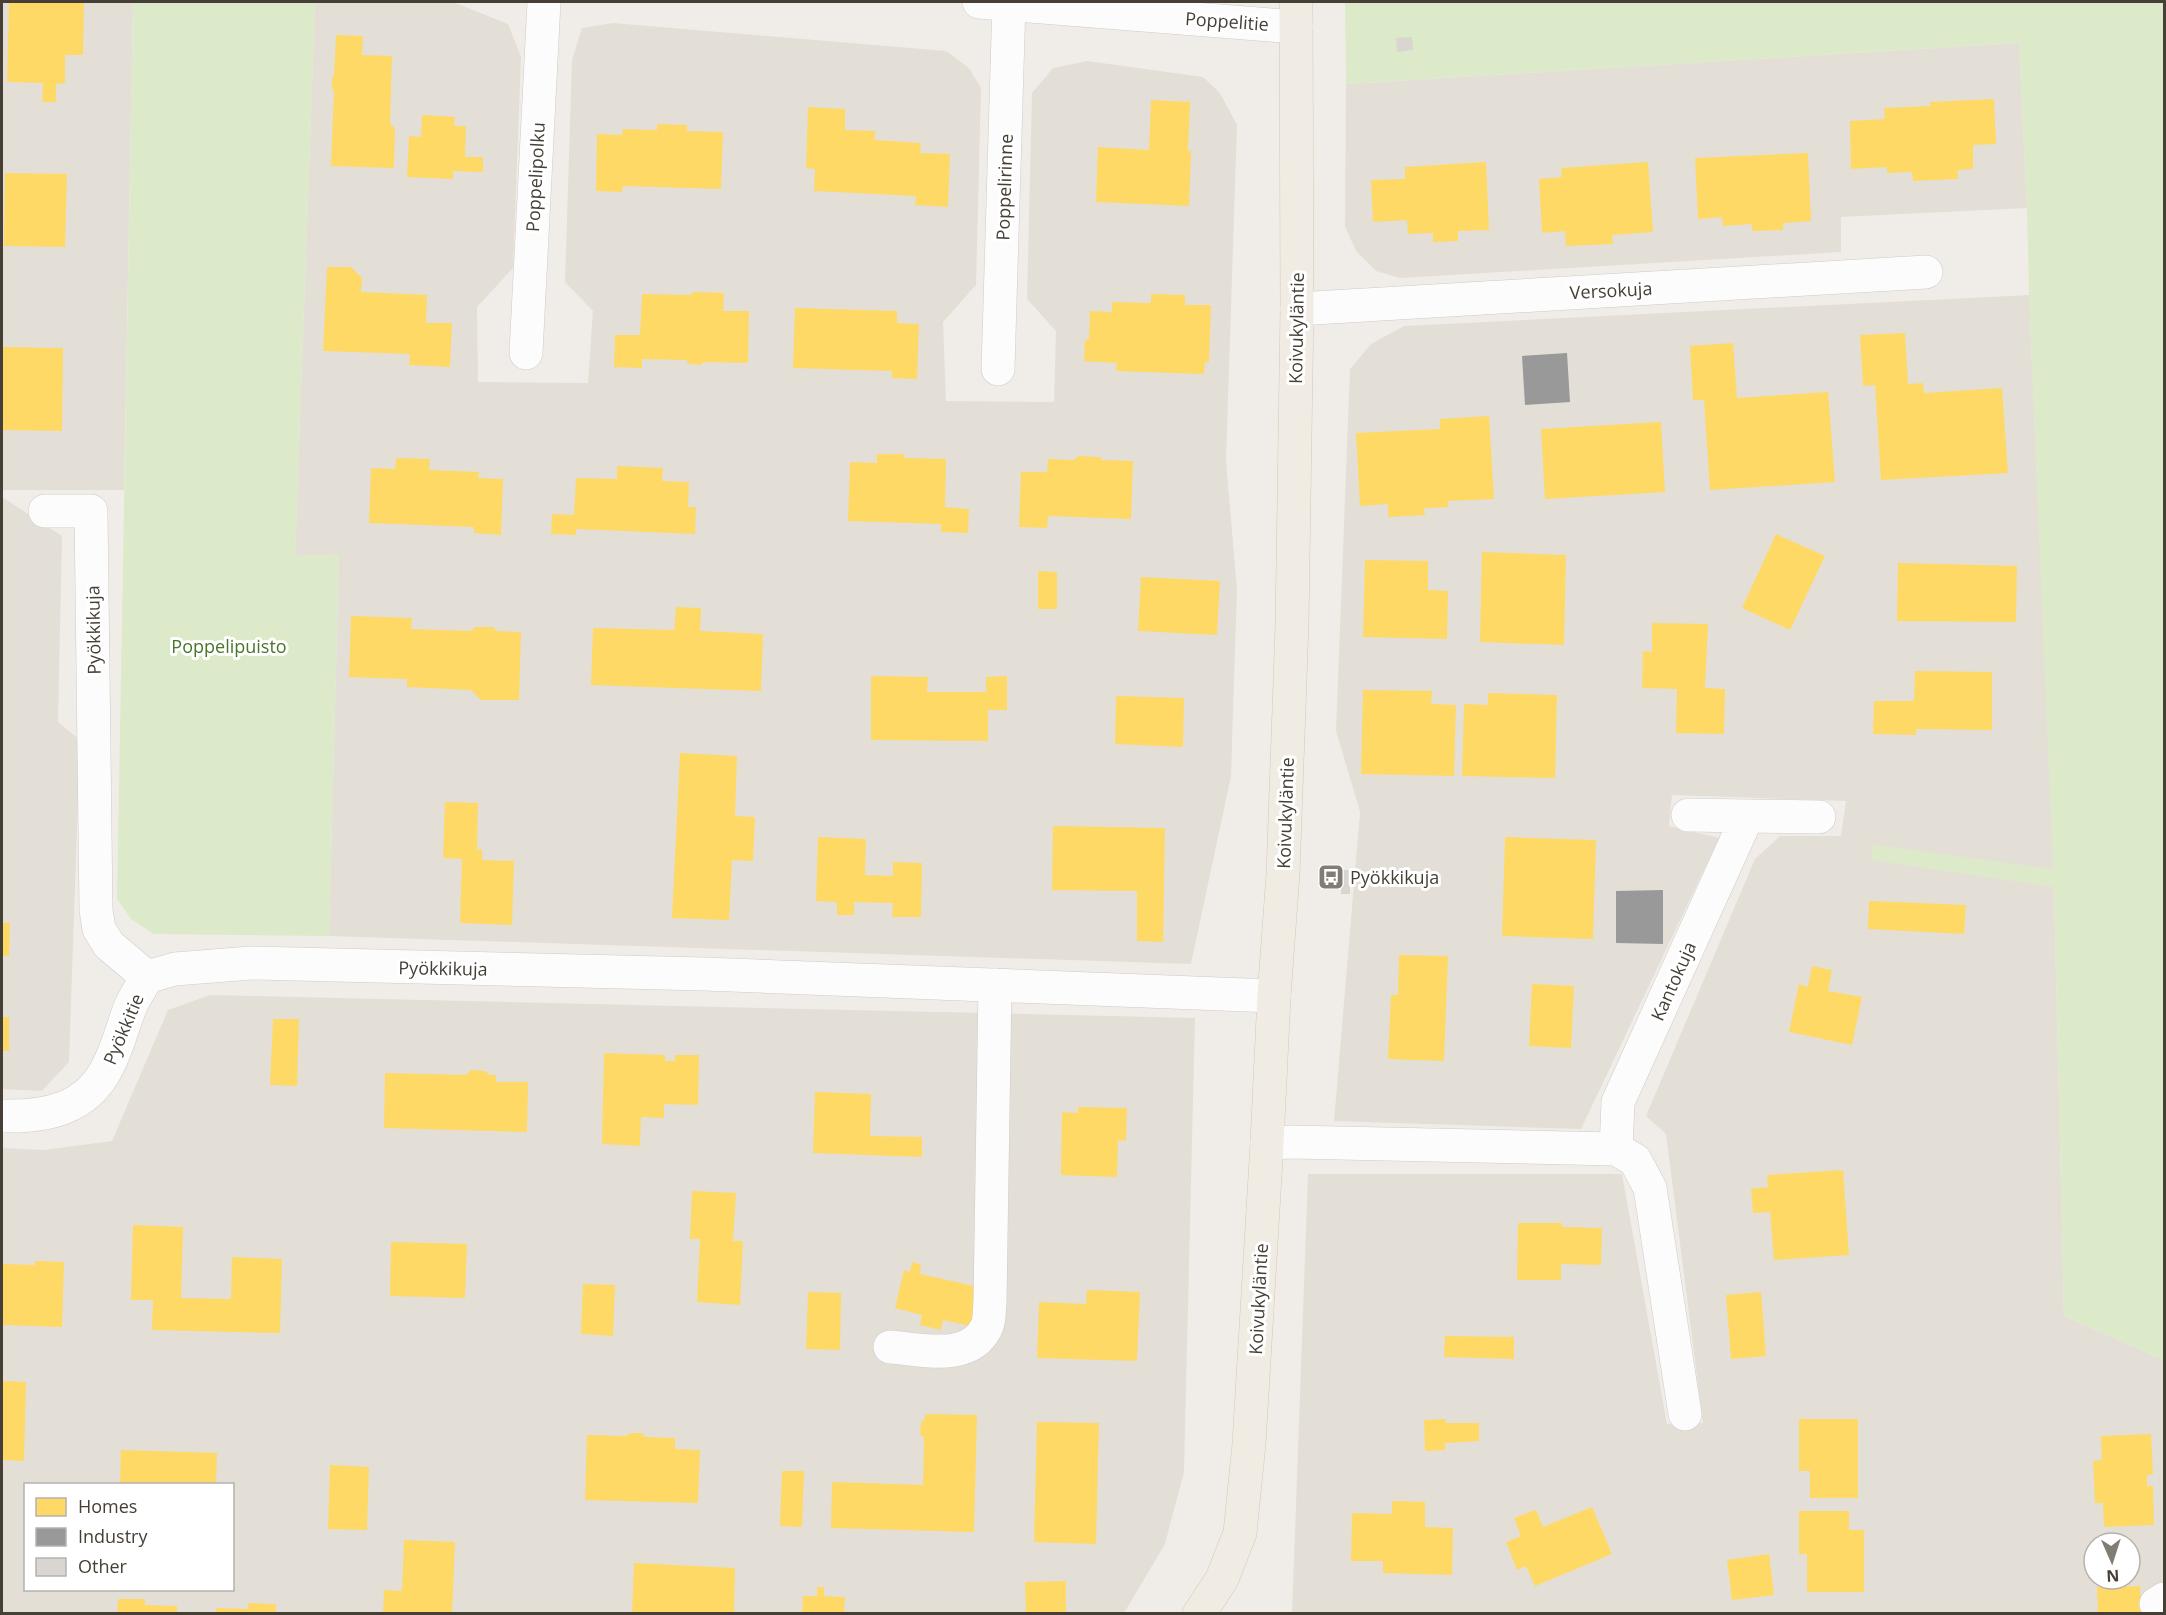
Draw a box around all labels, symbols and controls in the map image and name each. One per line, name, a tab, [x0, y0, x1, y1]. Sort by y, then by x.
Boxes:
street label: Poppelitie	[1184, 6, 1270, 36]
street label: Poppelipolku	[520, 122, 550, 232]
street label: Poppelirinne	[990, 133, 1018, 241]
street label: Koivukyläntie	[1283, 272, 1309, 384]
street label: Versokuja	[1569, 276, 1653, 304]
street label: Pyökkikuja	[80, 585, 106, 675]
park label: Poppelipuisto	[171, 634, 287, 658]
street label: Koivukyläntie	[1271, 757, 1299, 869]
bus stop icon: Pyökkikuja	[1316, 862, 1346, 892]
place label: Pyökkikuja	[1350, 865, 1439, 889]
street label: Kantokuja	[1645, 938, 1701, 1024]
street label: Pyökkikuja	[398, 955, 488, 981]
street label: Pyökkitie	[97, 990, 149, 1068]
street label: Koivukyläntie	[1243, 1243, 1273, 1355]
legend	[24, 1483, 234, 1591]
text: Homes	[78, 1494, 137, 1518]
text: Industry	[78, 1524, 148, 1548]
north arrow	[2082, 1531, 2142, 1591]
text: Other	[78, 1554, 128, 1578]
text: N	[2106, 1565, 2120, 1587]

